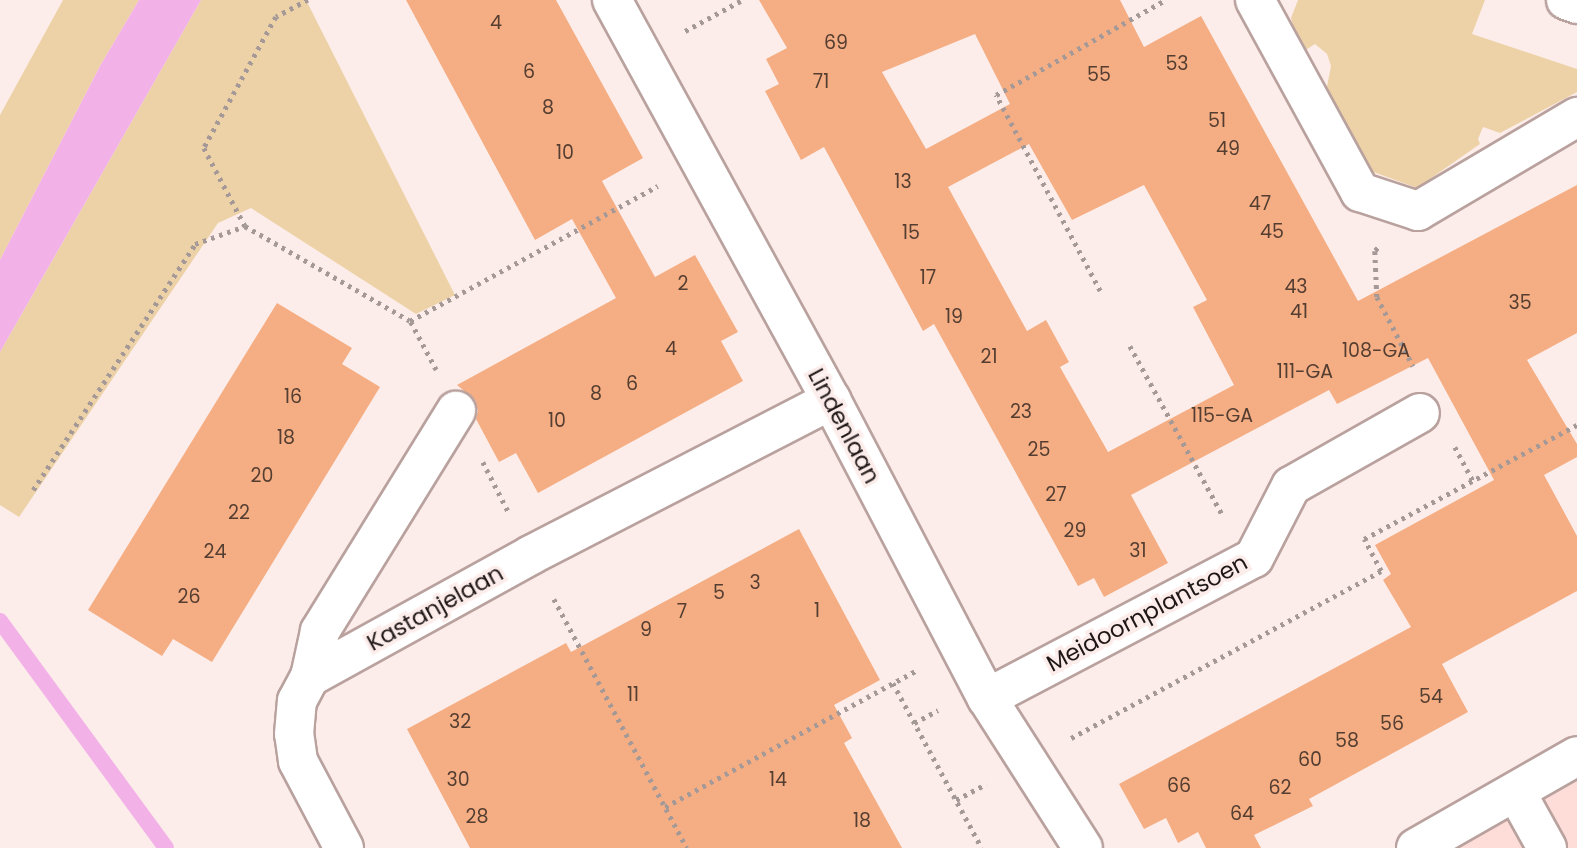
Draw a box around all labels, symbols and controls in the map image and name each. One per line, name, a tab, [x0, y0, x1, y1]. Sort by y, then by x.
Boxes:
house number: 4	[490, 12, 502, 34]
house number: 69	[824, 32, 848, 54]
house number: 53	[1165, 53, 1189, 75]
house number: 6	[523, 61, 535, 83]
house number: 55	[1087, 64, 1111, 86]
house number: 71	[813, 71, 829, 93]
house number: 8	[542, 97, 554, 119]
house number: 51	[1208, 110, 1226, 132]
house number: 49	[1216, 138, 1240, 160]
house number: 10	[556, 142, 574, 164]
house number: 13	[894, 171, 912, 193]
house number: 47	[1249, 193, 1271, 215]
house number: 45	[1260, 221, 1284, 243]
house number: 15	[902, 222, 920, 244]
house number: 17	[920, 267, 936, 289]
house number: 2	[678, 273, 688, 295]
house number: 43	[1284, 276, 1308, 298]
house number: 35	[1508, 292, 1532, 314]
house number: 41	[1290, 301, 1308, 323]
house number: 19	[945, 306, 963, 328]
house number: 4	[665, 338, 677, 360]
house number: 108-GA	[1342, 340, 1410, 362]
house number: 21	[980, 346, 998, 368]
house number: 111-GA	[1277, 361, 1333, 383]
street label: Lindenlaan	[802, 364, 886, 488]
house number: 6	[626, 373, 638, 395]
house number: 8	[590, 383, 602, 405]
house number: 16	[284, 386, 302, 408]
house number: 23	[1010, 401, 1032, 423]
house number: 115-GA	[1191, 405, 1253, 427]
house number: 10	[548, 410, 566, 432]
house number: 18	[277, 427, 295, 449]
house number: 25	[1028, 439, 1050, 461]
house number: 20	[251, 465, 273, 487]
house number: 27	[1045, 484, 1067, 506]
house number: 22	[228, 502, 250, 524]
house number: 29	[1064, 520, 1086, 542]
house number: 31	[1129, 540, 1147, 562]
house number: 24	[204, 541, 226, 563]
street label: Meidoornplantsoen	[1042, 548, 1252, 678]
street label: Kastanjelaan	[362, 559, 508, 657]
house number: 3	[749, 572, 761, 594]
house number: 5	[713, 582, 725, 604]
house number: 26	[178, 586, 200, 608]
house number: 1	[814, 600, 820, 622]
house number: 7	[677, 601, 687, 623]
house number: 9	[640, 619, 652, 641]
house number: 11	[627, 684, 639, 706]
house number: 54	[1419, 686, 1443, 708]
house number: 32	[449, 711, 471, 733]
house number: 56	[1380, 713, 1404, 735]
house number: 58	[1335, 730, 1359, 752]
house number: 60	[1298, 749, 1322, 771]
house number: 30	[446, 769, 470, 791]
house number: 14	[769, 769, 787, 791]
house number: 66	[1167, 775, 1191, 797]
house number: 62	[1269, 777, 1291, 799]
house number: 64	[1230, 803, 1254, 825]
house number: 28	[466, 806, 488, 828]
house number: 18	[853, 810, 871, 832]

